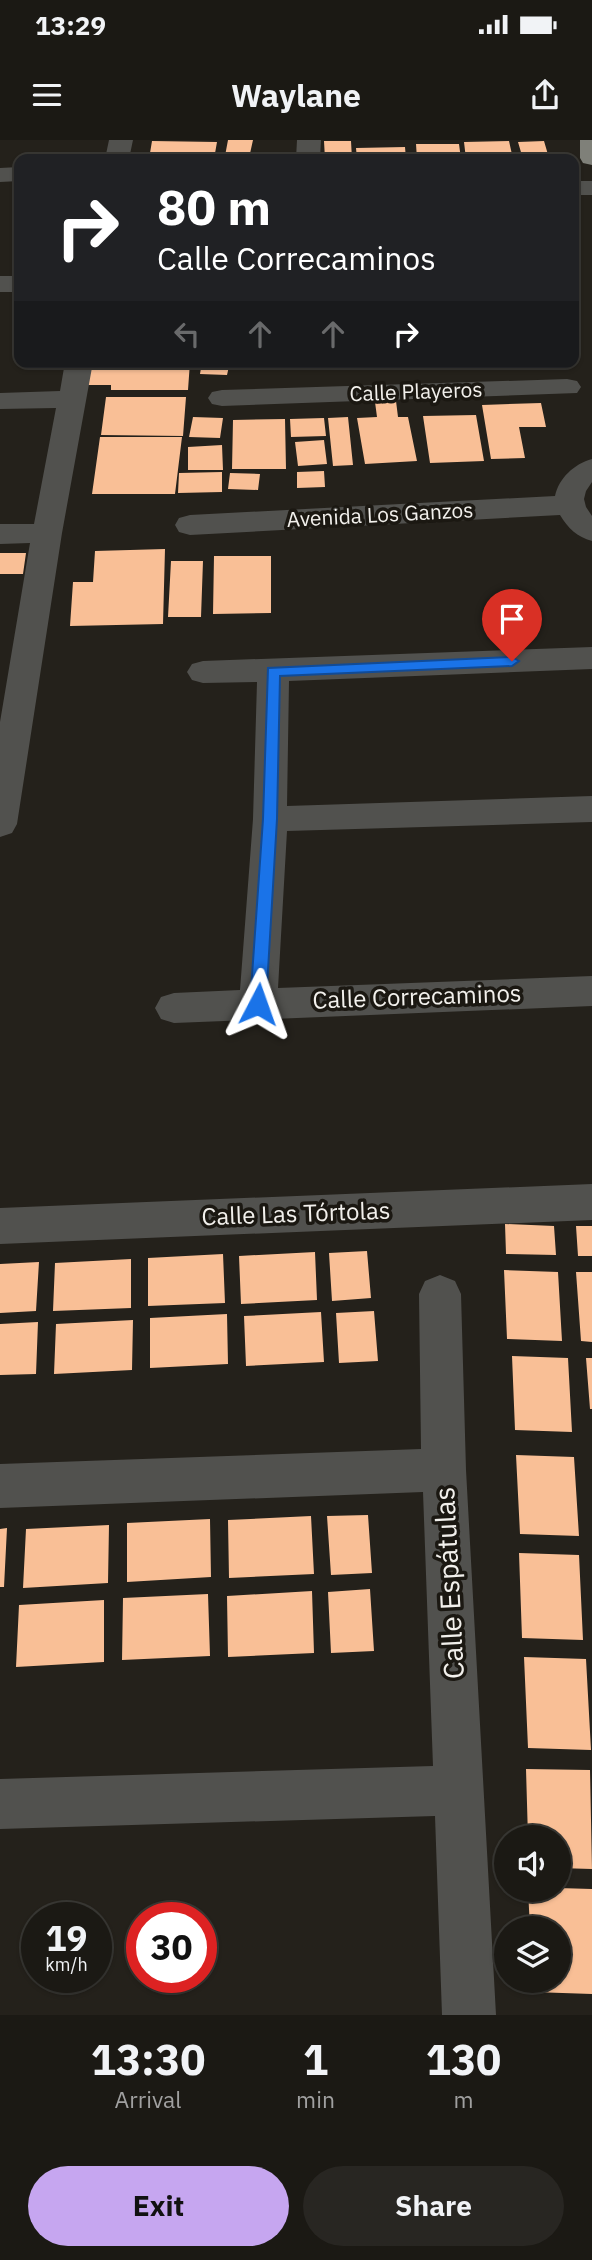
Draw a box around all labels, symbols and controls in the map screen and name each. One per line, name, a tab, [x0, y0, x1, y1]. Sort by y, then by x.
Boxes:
text: 13:29	[35, 8, 106, 42]
text: Waylane	[231, 74, 361, 116]
icon: menu	[28, 76, 66, 114]
icon: share	[526, 76, 564, 114]
text: 80 m	[157, 175, 271, 238]
icon: right	[42, 182, 133, 273]
text: Calle Correcaminos	[157, 237, 436, 279]
icon: left	[168, 315, 206, 353]
icon: ahead	[241, 315, 279, 353]
icon: ahead	[314, 315, 352, 353]
icon: right	[387, 315, 425, 353]
street label: Calle Playeros	[349, 375, 483, 407]
street label: Avenida Los Ganzos	[286, 495, 474, 533]
pin	[482, 589, 542, 661]
icon: arrive	[493, 600, 531, 638]
position arrow	[221, 967, 295, 1041]
street label: Calle Correcaminos	[312, 976, 522, 1016]
street label: Calle Las Tórtolas	[201, 1194, 391, 1232]
street label: Calle Espátulas	[425, 1486, 472, 1680]
map controls	[494, 1825, 571, 1993]
button: sound	[494, 1825, 571, 1902]
speed limit sign: 30	[126, 1902, 217, 1993]
text: 19	[45, 1915, 88, 1961]
button: layers	[494, 1916, 571, 1993]
text: km/h	[45, 1953, 88, 1976]
text: 13:30	[91, 2032, 205, 2087]
text: 1	[303, 2032, 328, 2087]
text: 130	[426, 2032, 501, 2087]
text: Arrival	[115, 2084, 182, 2114]
text: min	[296, 2084, 335, 2114]
text: m	[453, 2084, 474, 2114]
button: Exit	[28, 2166, 289, 2246]
button: Share	[303, 2166, 564, 2246]

